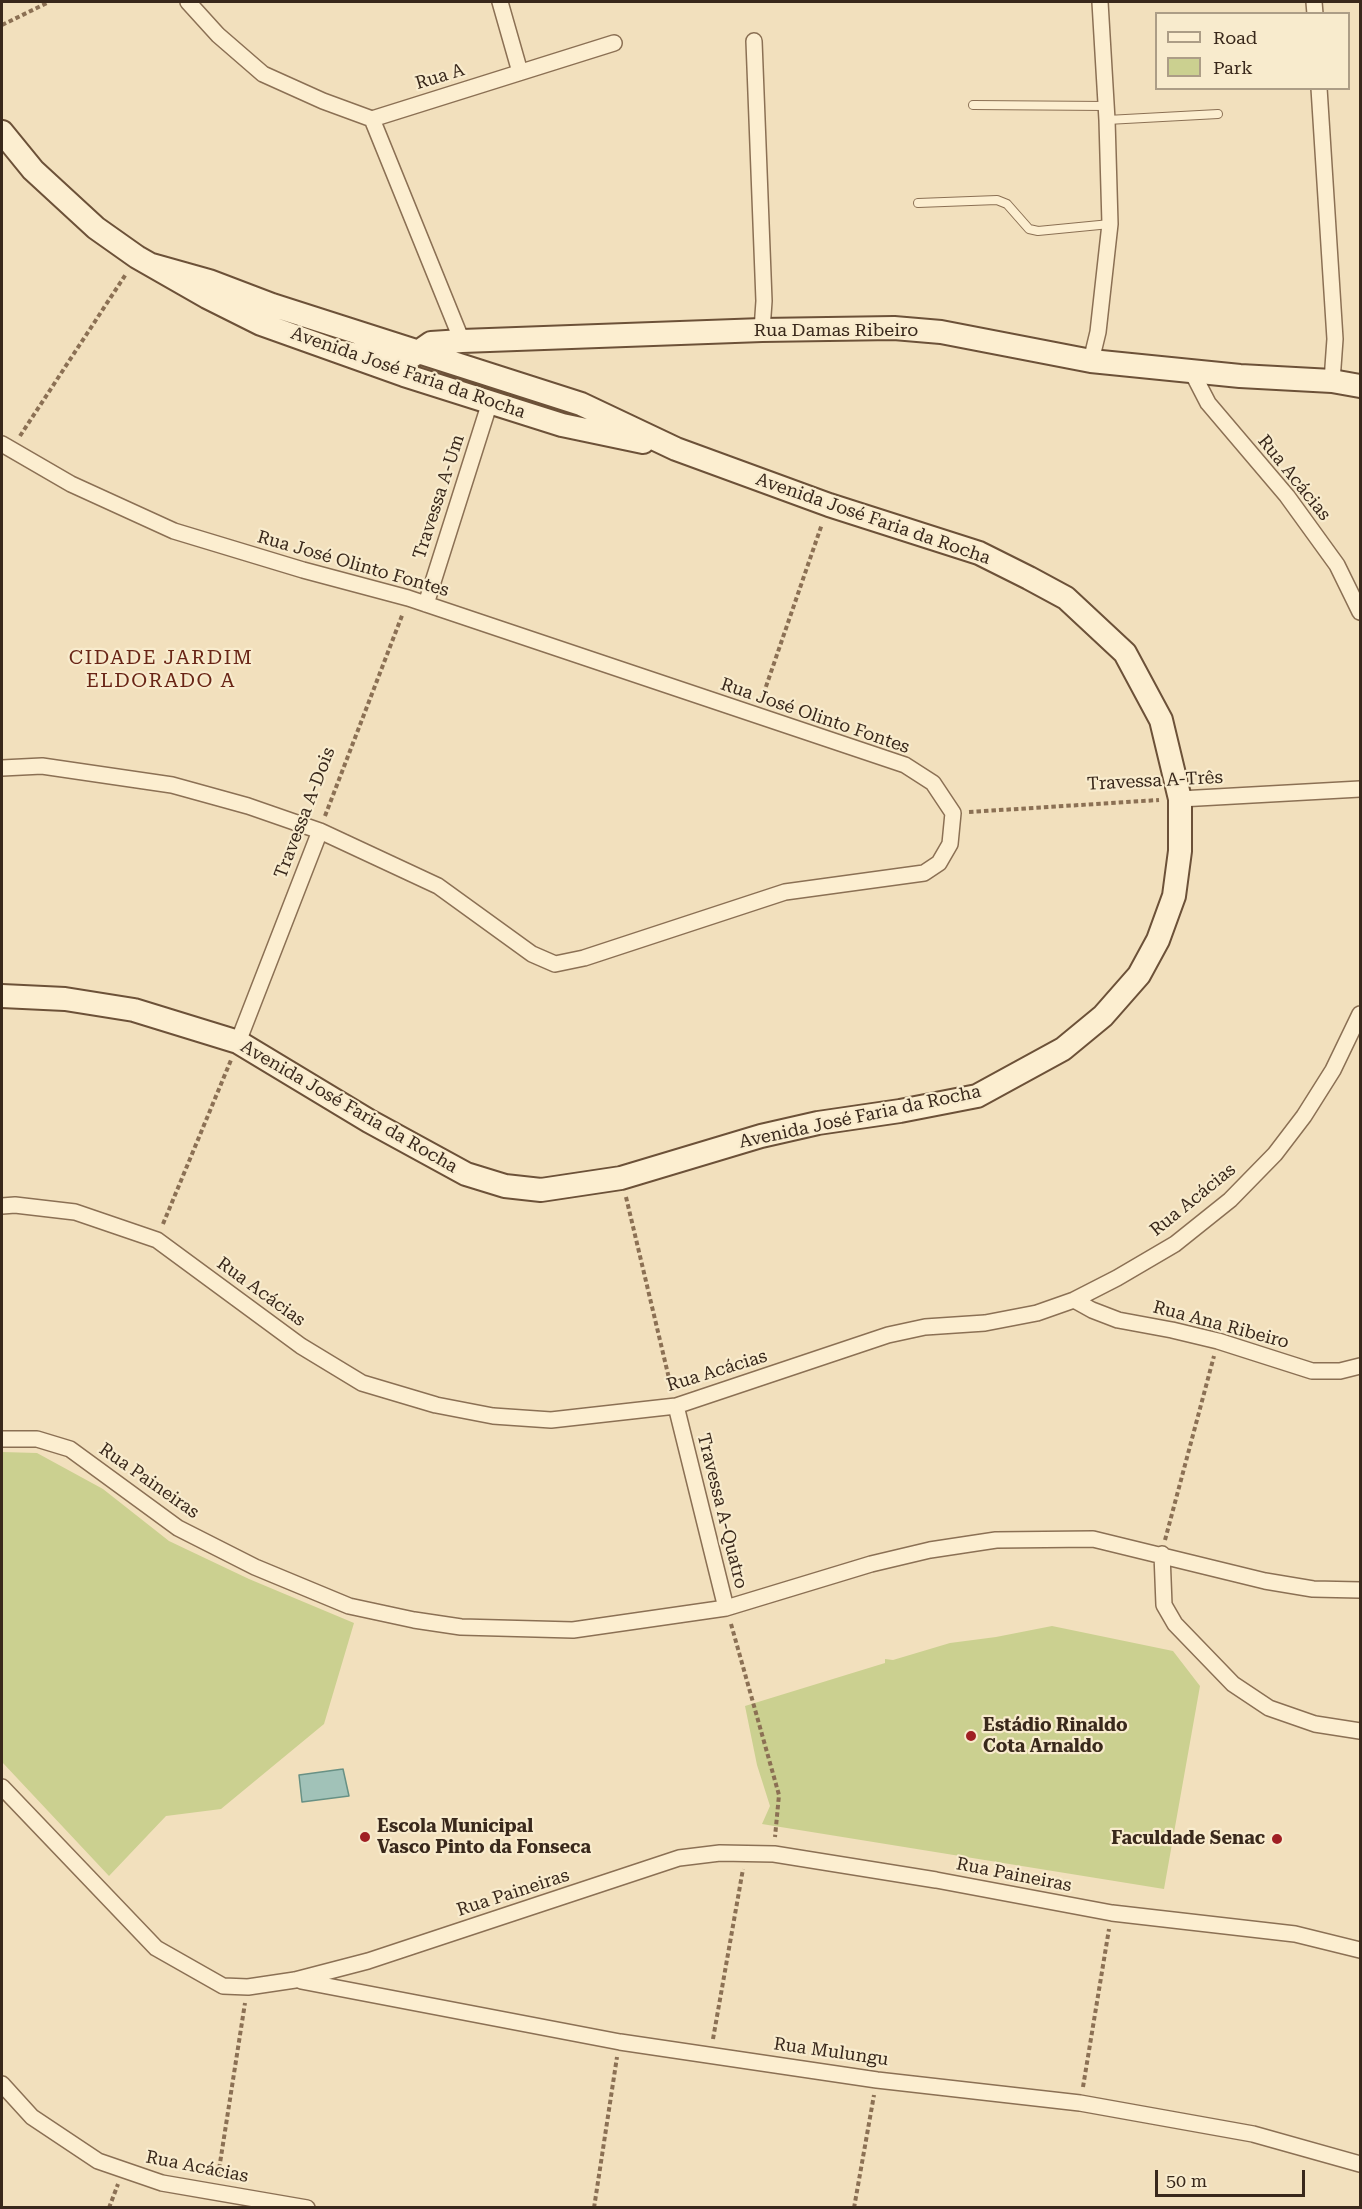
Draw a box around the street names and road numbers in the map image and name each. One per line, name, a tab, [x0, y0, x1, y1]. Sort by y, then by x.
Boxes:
street label: Rua A	[413, 59, 467, 95]
street label: Rua Damas Ribeiro	[754, 320, 918, 342]
street label: Avenida José Faria da Rocha	[288, 323, 528, 423]
street label: Rua Acácias	[1253, 431, 1335, 525]
street label: Travessa A-Um	[409, 432, 469, 562]
street label: Avenida José Faria da Rocha	[753, 469, 993, 569]
street label: Rua José Olinto Fontes	[255, 526, 451, 602]
street label: Rua José Olinto Fontes	[718, 673, 912, 759]
street label: Travessa A-Dois	[270, 744, 340, 882]
street label: Travessa A-Três	[1086, 767, 1224, 795]
street label: Avenida José Faria da Rocha	[237, 1036, 461, 1178]
street label: Avenida José Faria da Rocha	[737, 1081, 983, 1153]
street label: Rua Acácias	[1146, 1159, 1240, 1241]
street label: Rua Acácias	[213, 1253, 309, 1331]
street label: Rua Ana Ribeiro	[1151, 1296, 1291, 1354]
street label: Rua Acácias	[664, 1345, 770, 1397]
street label: Travessa A-Quatro	[692, 1431, 752, 1591]
street label: Rua Paineiras	[95, 1439, 203, 1523]
street label: Rua Paineiras	[954, 1853, 1074, 1897]
street label: Rua Paineiras	[454, 1865, 572, 1921]
street label: Rua Mulungu	[772, 2033, 890, 2071]
street label: Rua Acácias	[144, 2146, 250, 2188]

